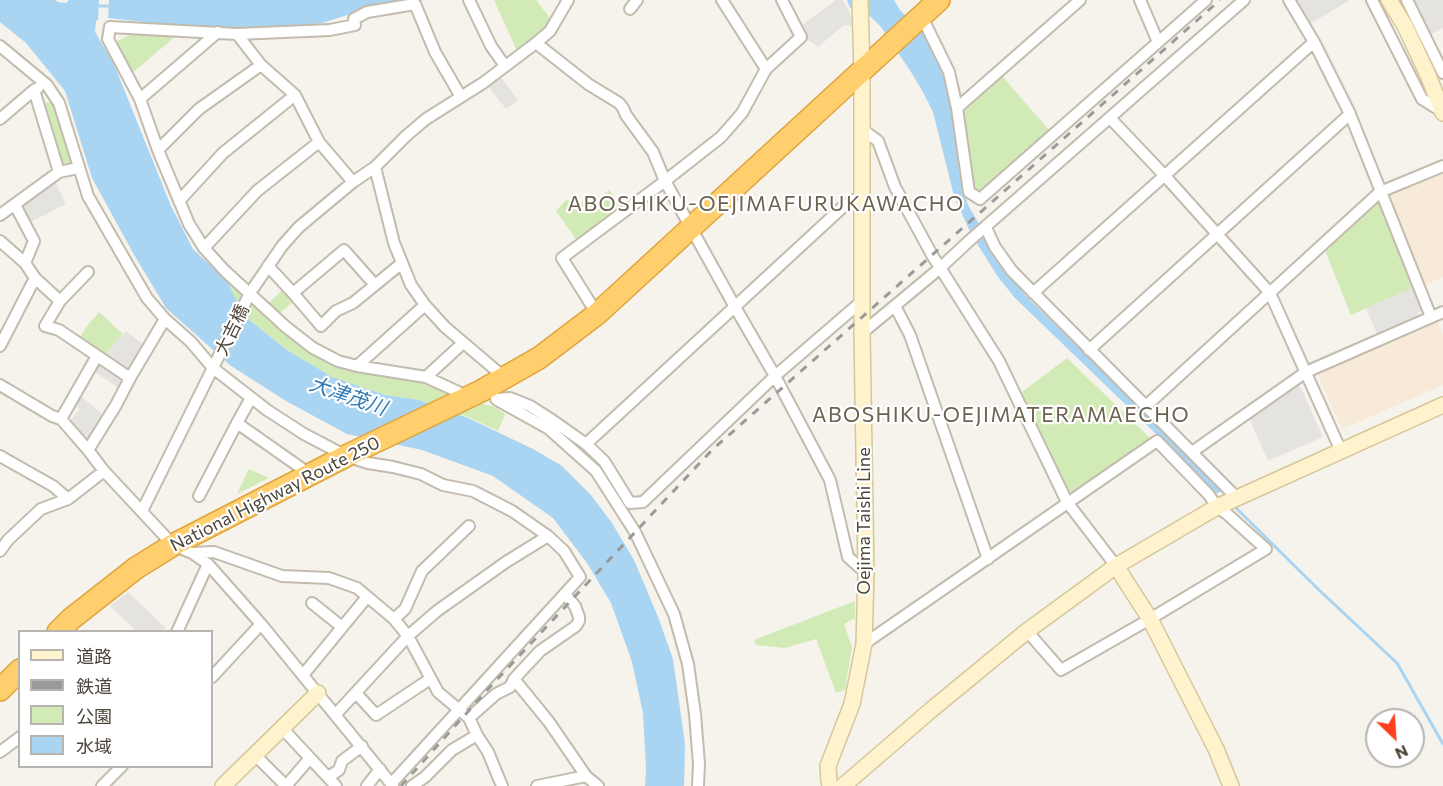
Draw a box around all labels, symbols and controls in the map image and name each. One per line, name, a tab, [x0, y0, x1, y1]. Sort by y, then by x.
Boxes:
district label: ABOSHIKU-OEJIMAFURUKAWACHO	[567, 191, 965, 217]
street label: 大吉橋	[210, 301, 254, 359]
water label: 大津茂川	[306, 372, 390, 420]
district label: ABOSHIKU-OEJIMATERAMAECHO	[812, 402, 1190, 428]
street label: National Highway Route 250	[167, 432, 383, 556]
street label: Oejima Taishi Line	[853, 447, 875, 595]
legend	[18, 630, 213, 768]
text: 道路	[76, 645, 112, 667]
text: 鉄道	[76, 675, 112, 697]
text: 公園	[76, 705, 112, 727]
north arrow	[1365, 708, 1425, 768]
text: 水域	[76, 735, 112, 757]
text: N	[1393, 742, 1411, 764]

